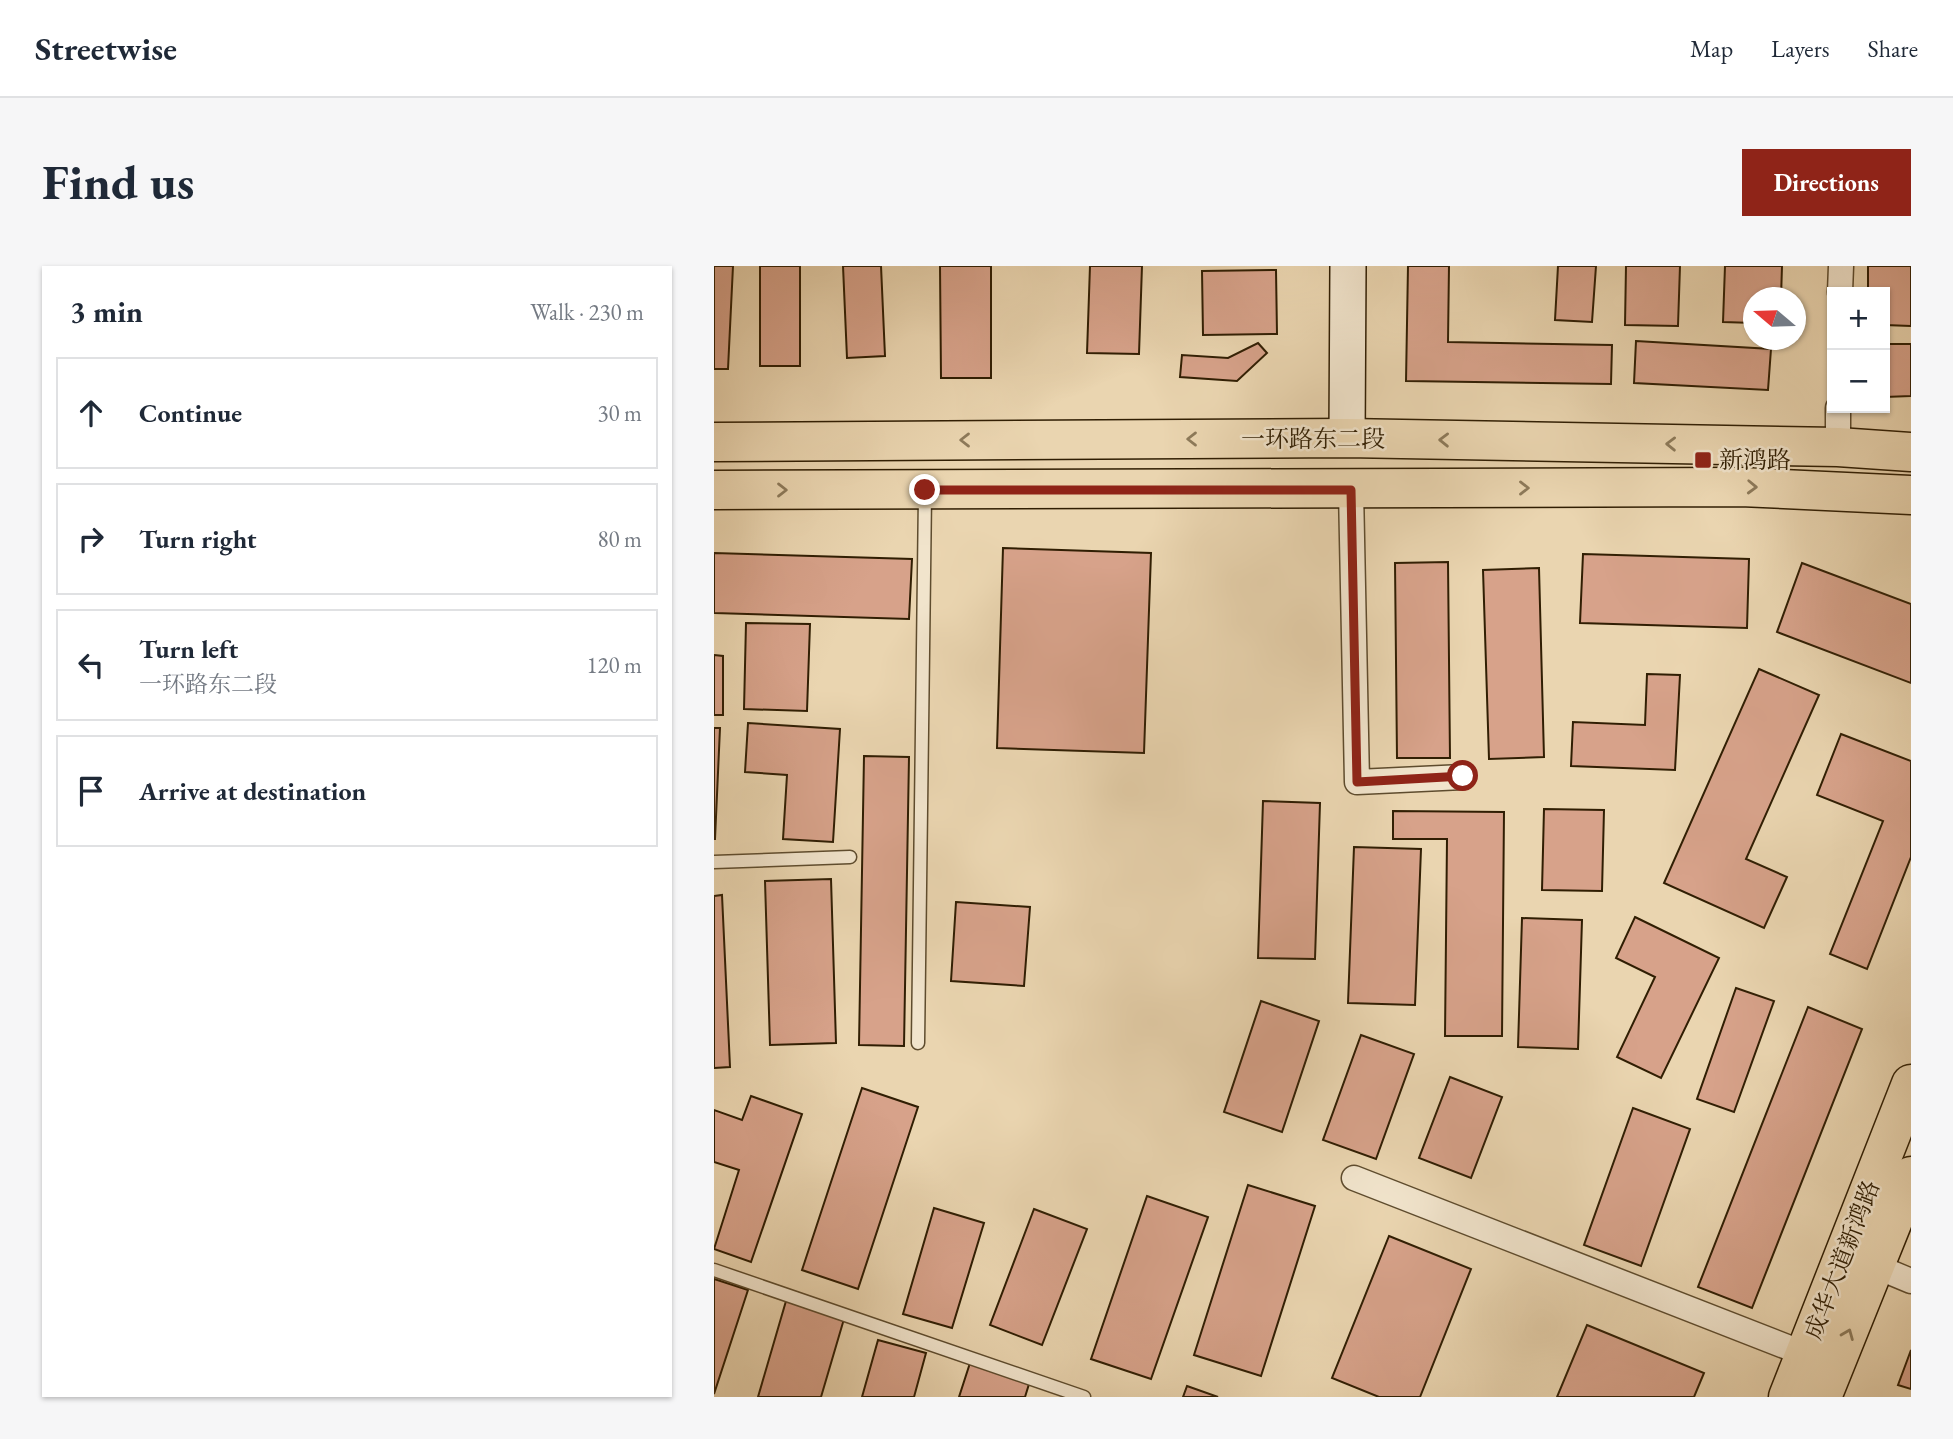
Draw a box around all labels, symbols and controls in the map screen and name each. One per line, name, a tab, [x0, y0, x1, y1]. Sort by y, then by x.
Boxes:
text: Streetwise	[35, 27, 177, 70]
text: Map	[1690, 33, 1733, 64]
text: Layers	[1771, 33, 1830, 64]
text: Share	[1868, 33, 1918, 64]
button: Directions	[1742, 149, 1911, 216]
text: Find us	[42, 150, 194, 214]
north arrow	[1743, 287, 1806, 350]
map controls	[1827, 287, 1890, 413]
button: +	[1827, 287, 1890, 350]
text: 3 min	[70, 292, 143, 331]
text: Walk · 230 m	[530, 297, 644, 327]
button: −	[1827, 350, 1890, 413]
icon: ahead	[72, 394, 110, 432]
text: Continue	[139, 396, 242, 430]
text: 30 m	[597, 398, 642, 428]
street label: 一环路东二段	[1241, 423, 1385, 454]
one-way arrow	[1186, 431, 1197, 447]
one-way arrow	[1438, 432, 1449, 447]
one-way arrow	[959, 433, 970, 448]
one-way arrow	[1666, 436, 1676, 452]
place label: 新鸿路	[1719, 444, 1791, 475]
marker: 新鸿路	[1693, 450, 1713, 470]
route end	[909, 474, 940, 505]
one-way arrow	[1746, 480, 1757, 495]
one-way arrow	[1519, 481, 1530, 496]
one-way arrow	[777, 482, 788, 498]
icon: right	[72, 520, 110, 558]
text: Turn right	[139, 522, 257, 556]
text: 80 m	[597, 524, 642, 554]
text: Turn left	[139, 632, 238, 666]
icon: left	[72, 646, 110, 684]
text: 120 m	[586, 650, 642, 680]
text: 一环路东二段	[139, 669, 277, 699]
route start	[1447, 760, 1478, 791]
icon: arrive	[72, 772, 110, 810]
text: Arrive at destination	[139, 774, 366, 808]
street label: 成华大道新鸿路	[1797, 1176, 1886, 1344]
one-way arrow	[1839, 1328, 1853, 1340]

